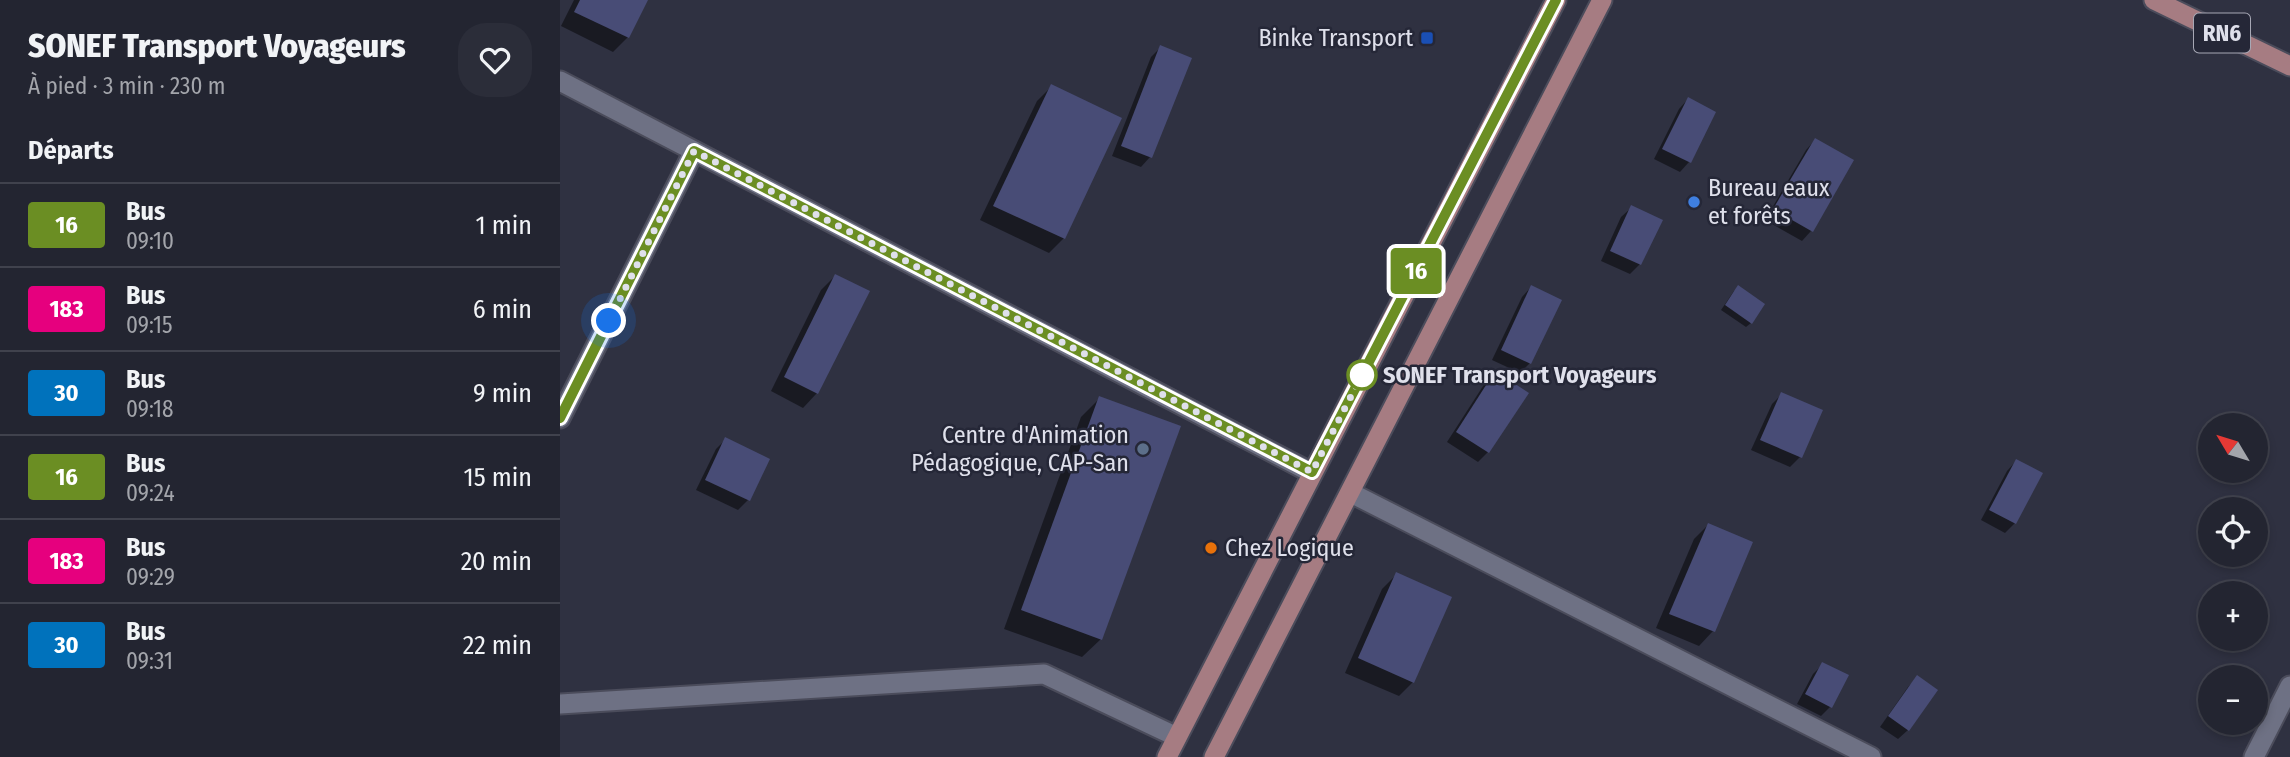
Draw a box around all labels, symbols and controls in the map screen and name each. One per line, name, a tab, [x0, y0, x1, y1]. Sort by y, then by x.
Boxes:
road number: RN6	[2194, 14, 2250, 52]
button: heart	[458, 23, 532, 97]
place label: Binke Transport	[1258, 24, 1413, 52]
text: SONEF Transport Voyageurs	[28, 26, 406, 66]
marker: Binke Transport	[1419, 30, 1435, 46]
text: À pied · 3 min · 230 m	[28, 72, 226, 100]
text: Départs	[28, 135, 114, 166]
place label: Bureau eaux et forêts	[1708, 174, 1830, 230]
marker: Bureau eaux et forêts	[1686, 194, 1702, 210]
text: Bus	[126, 196, 165, 227]
text: 1 min	[476, 210, 532, 241]
text: 16	[55, 211, 78, 239]
text: 09:10	[126, 227, 174, 255]
line badge: 16	[1384, 248, 1448, 294]
text: 16	[1405, 257, 1427, 285]
text: Bus	[126, 280, 165, 311]
text: 6 min	[473, 294, 532, 325]
text: 183	[49, 295, 84, 323]
your location	[591, 303, 626, 338]
text: 09:15	[126, 311, 172, 339]
marker: SONEF Transport Voyageurs	[1347, 360, 1377, 390]
place label: SONEF Transport Voyageurs	[1383, 361, 1657, 389]
text: Bus	[126, 364, 165, 395]
text: 9 min	[473, 378, 532, 409]
text: 30	[54, 379, 79, 407]
text: 09:18	[126, 395, 173, 423]
north arrow	[2198, 413, 2268, 483]
map controls	[2198, 413, 2268, 735]
place label: Centre d'Animation Pédagogique, CAP-San	[911, 421, 1129, 477]
marker: Centre d'Animation Pédagogique, CAP-San	[1135, 441, 1151, 457]
text: Bus	[126, 448, 165, 479]
text: 15 min	[464, 462, 532, 493]
text: 16	[55, 463, 78, 491]
text: 09:24	[126, 479, 175, 507]
button: locate	[2198, 497, 2268, 567]
text: Bus	[126, 532, 165, 563]
place label: Chez Logique	[1225, 534, 1354, 562]
marker: Chez Logique	[1203, 540, 1219, 556]
text: 20 min	[461, 546, 532, 577]
text: 183	[49, 547, 84, 575]
text: 09:29	[126, 563, 175, 591]
button: +	[2198, 581, 2268, 651]
text: Bus	[126, 616, 165, 647]
text: 22 min	[463, 630, 532, 661]
text: 30	[54, 631, 79, 659]
text: 09:31	[126, 647, 173, 675]
button: −	[2198, 665, 2268, 735]

